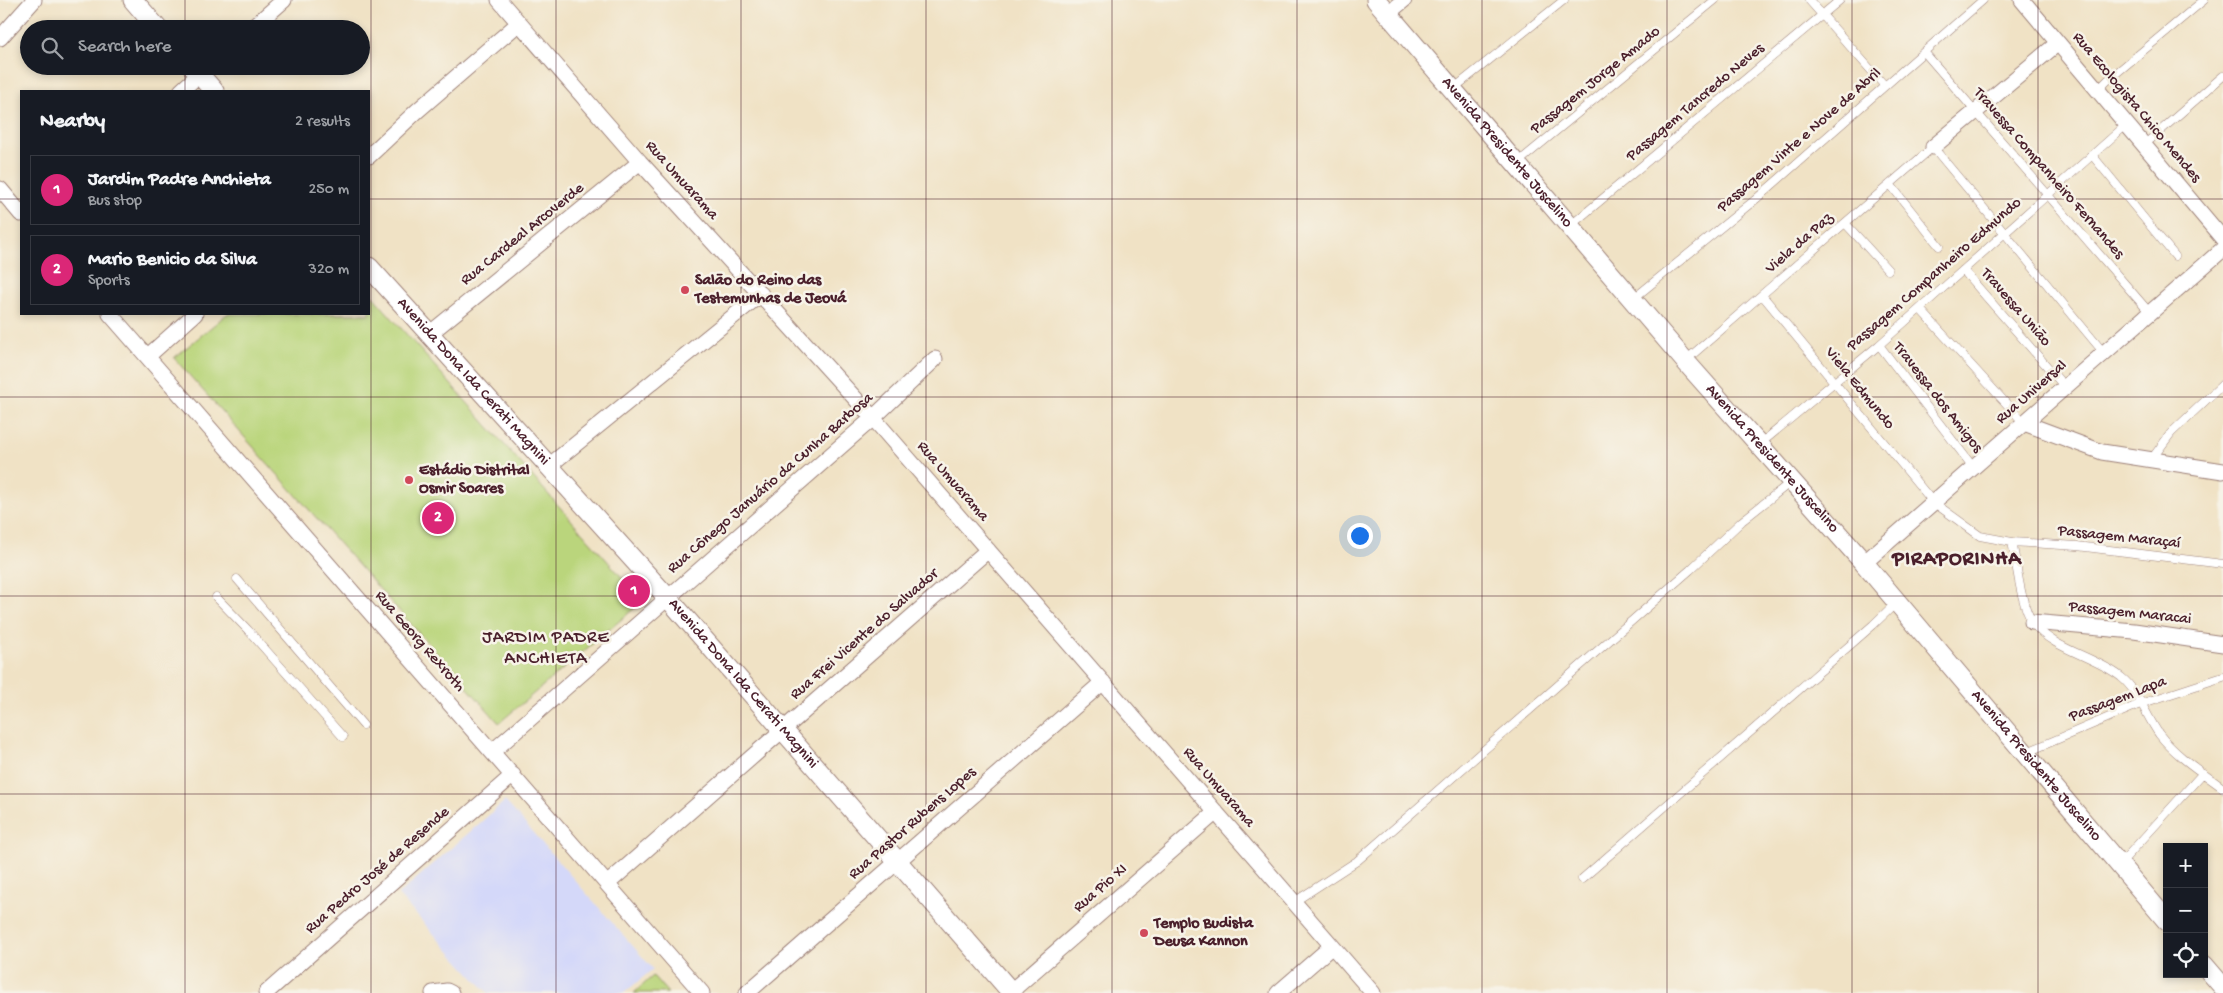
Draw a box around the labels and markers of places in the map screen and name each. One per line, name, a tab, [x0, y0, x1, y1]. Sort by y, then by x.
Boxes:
place label: Salão do Reino das Testemunhas de Jeová	[693, 272, 847, 309]
marker: Salão do Reino das Testemunhas de Jeová	[679, 284, 691, 296]
place label: Estádio Distrital Osmir Soares	[419, 462, 530, 499]
marker: Estádio Distrital Osmir Soares	[403, 474, 415, 486]
pin: 2	[422, 499, 454, 537]
pin: 1	[618, 572, 650, 610]
place label: Templo Budista Deusa Kannon	[1152, 915, 1254, 952]
marker: Templo Budista Deusa Kannon	[1138, 927, 1150, 939]

